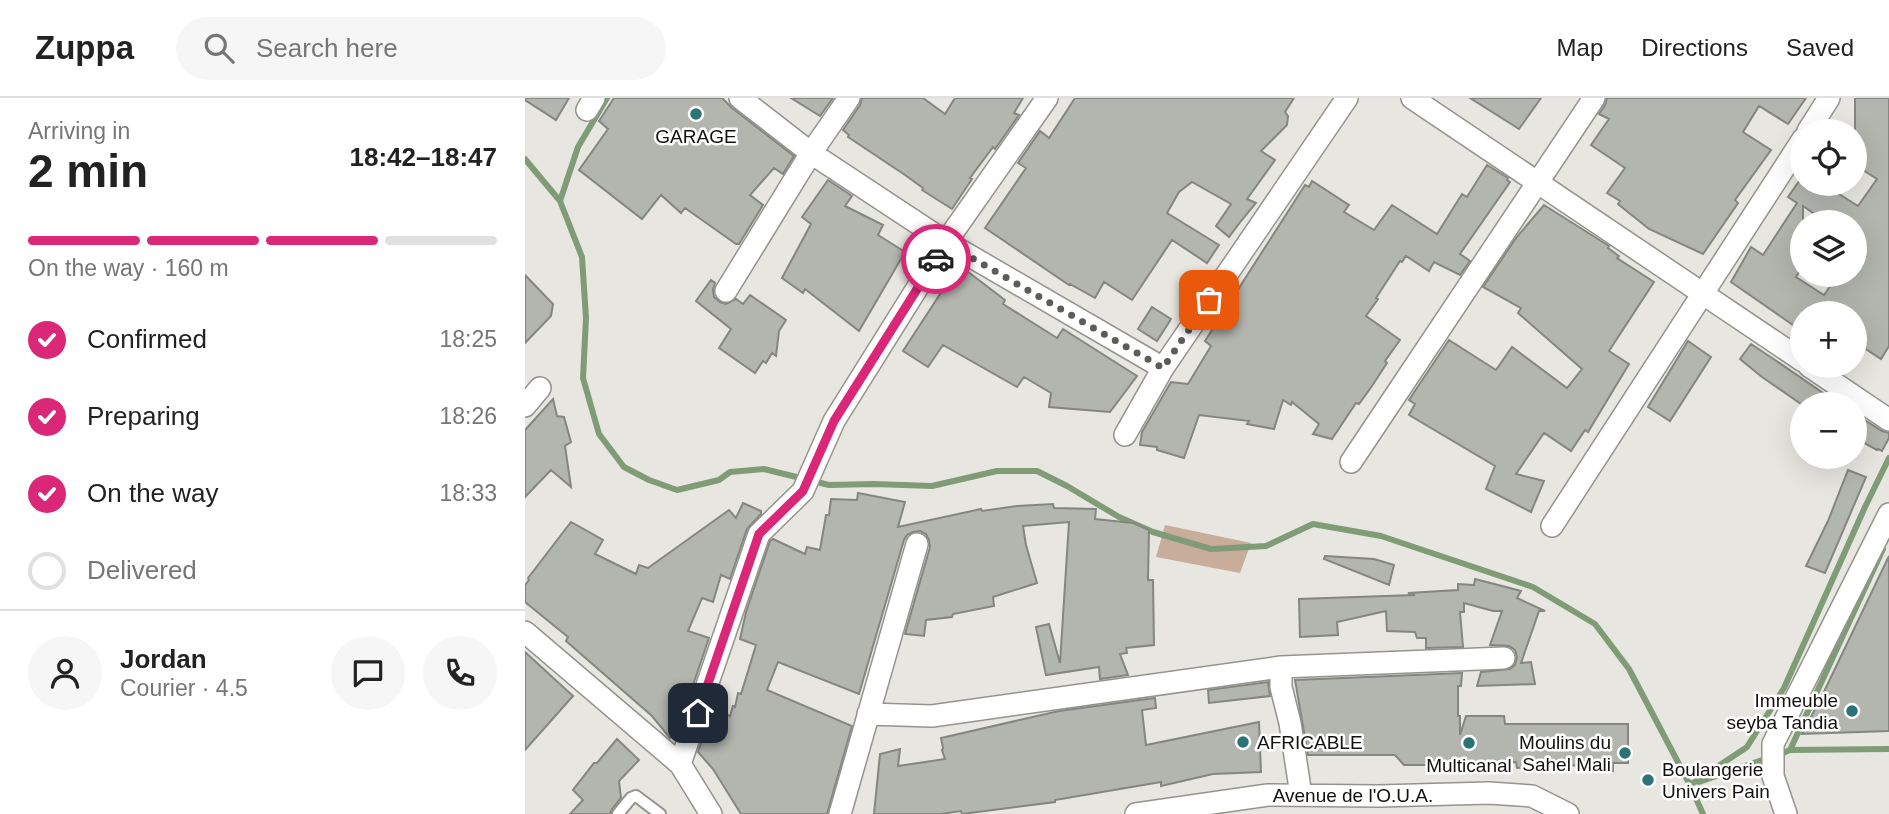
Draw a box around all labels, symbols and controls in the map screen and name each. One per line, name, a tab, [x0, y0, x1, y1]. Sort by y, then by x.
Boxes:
search box	[176, 17, 666, 80]
text: Zuppa	[35, 29, 134, 66]
icon: search	[200, 29, 238, 67]
text: Search here	[256, 33, 398, 63]
text: Map	[1557, 34, 1603, 61]
text: Directions	[1641, 34, 1748, 61]
text: Saved	[1786, 34, 1854, 61]
marker: GARAGE	[688, 106, 704, 122]
text: Arriving in	[28, 118, 130, 144]
map controls	[1790, 119, 1867, 469]
button: locate	[1790, 119, 1867, 196]
place label: GARAGE	[655, 126, 737, 147]
text: 18:42–18:47	[350, 142, 497, 172]
text: 2 min	[28, 145, 148, 197]
button: layers	[1790, 210, 1867, 287]
courier	[901, 224, 971, 294]
icon: car	[917, 240, 955, 278]
text: On the way · 160 m	[28, 255, 229, 281]
pin	[1179, 270, 1239, 330]
icon: bag	[1190, 281, 1228, 319]
button: +	[1790, 301, 1867, 378]
icon: check	[28, 321, 66, 359]
text: Confirmed	[87, 324, 207, 354]
text: 18:25	[439, 326, 497, 352]
button: −	[1790, 392, 1867, 469]
icon: check	[28, 398, 66, 436]
text: Preparing	[87, 401, 200, 431]
text: 18:26	[439, 403, 497, 429]
icon: check	[28, 475, 66, 513]
text: On the way	[87, 478, 219, 508]
text: 18:33	[439, 480, 497, 506]
text: Delivered	[87, 555, 197, 585]
button: person	[28, 636, 102, 710]
button: chat	[331, 636, 405, 710]
button: phone	[423, 636, 497, 710]
text: Jordan	[120, 644, 207, 674]
text: Courier · 4.5	[120, 675, 248, 701]
pin	[668, 683, 728, 743]
place label: Immeuble seyba Tandia	[1726, 690, 1838, 733]
icon: home	[679, 694, 717, 732]
marker: Immeuble seyba Tandia	[1844, 703, 1860, 719]
place label: AFRICABLE	[1257, 732, 1363, 753]
place label: Moulins du Sahel Mali	[1519, 732, 1611, 775]
marker: AFRICABLE	[1235, 734, 1251, 750]
marker: Multicanal	[1461, 735, 1477, 751]
marker: Moulins du Sahel Mali	[1617, 745, 1633, 761]
place label: Multicanal	[1426, 755, 1512, 776]
place label: Boulangerie Univers Pain	[1662, 759, 1770, 802]
marker: Boulangerie Univers Pain	[1640, 772, 1656, 788]
street label: Avenue de l'O.U.A.	[1273, 785, 1433, 806]

